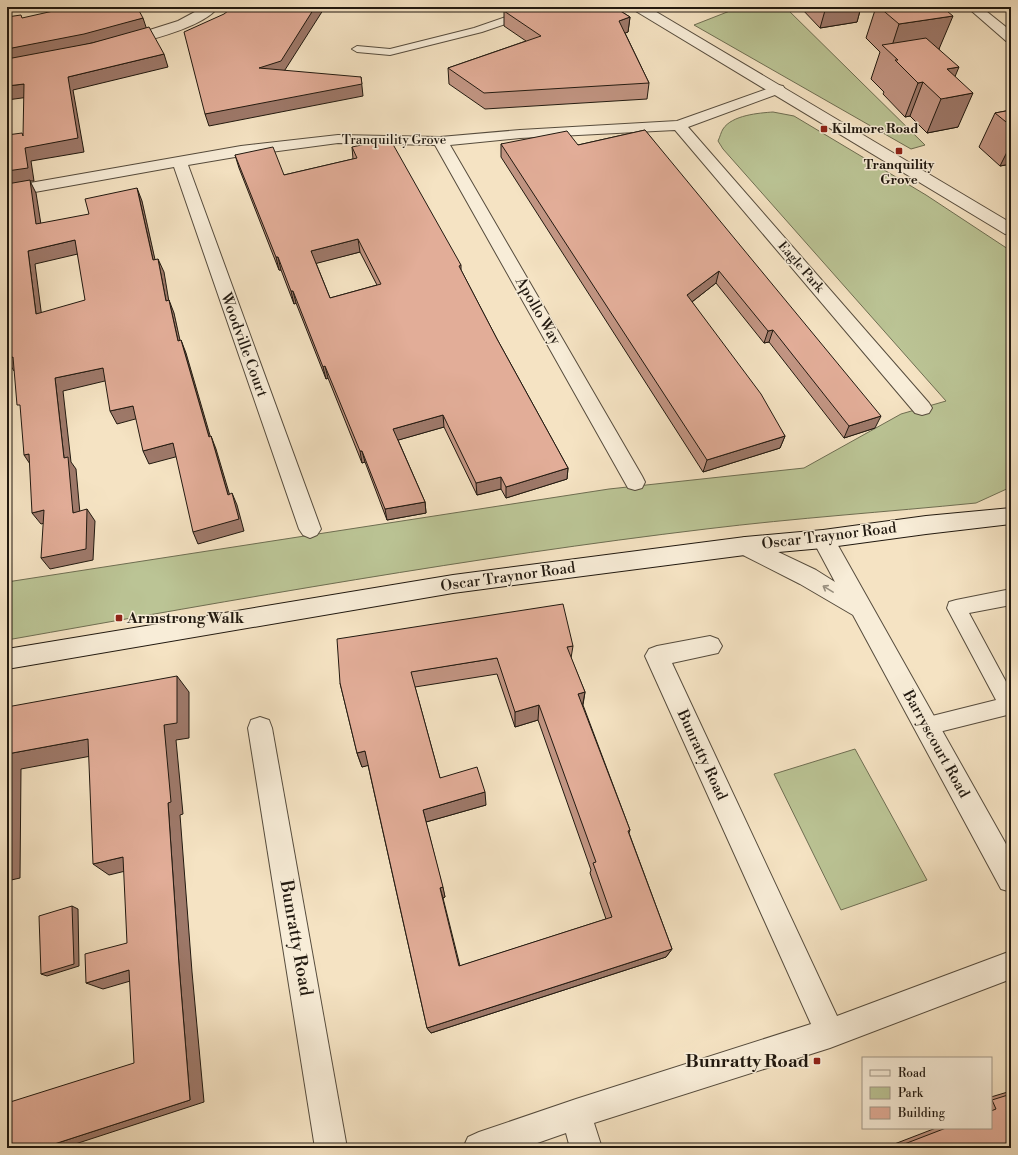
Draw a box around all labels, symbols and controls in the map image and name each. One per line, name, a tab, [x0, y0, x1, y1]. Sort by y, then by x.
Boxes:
place label: Kilmore Road	[832, 121, 918, 137]
marker: Kilmore Road	[819, 124, 829, 134]
street label: Tranquility Grove	[342, 132, 447, 148]
marker: Tranquility Grove	[894, 146, 904, 156]
place label: Tranquility Grove	[864, 157, 935, 188]
street label: Eagle Park	[774, 238, 828, 297]
street label: Apollo Way	[510, 273, 565, 349]
street label: Woodville Court	[216, 289, 272, 400]
street label: Oscar Traynor Road	[760, 518, 898, 554]
street label: Oscar Traynor Road	[439, 558, 577, 596]
one-way arrow	[822, 585, 834, 593]
place label: Armstrong Walk	[126, 609, 245, 628]
marker: Armstrong Walk	[114, 613, 124, 623]
street label: Barryscourt Road	[898, 686, 974, 802]
street label: Bunratty Road	[672, 706, 731, 804]
street label: Bunratty Road	[274, 877, 318, 999]
place label: Bunratty Road	[685, 1050, 809, 1073]
marker: Bunratty Road	[812, 1056, 822, 1066]
legend	[862, 1057, 992, 1129]
text: Road	[898, 1066, 926, 1081]
text: Park	[898, 1086, 924, 1101]
text: Building	[897, 1106, 946, 1121]

